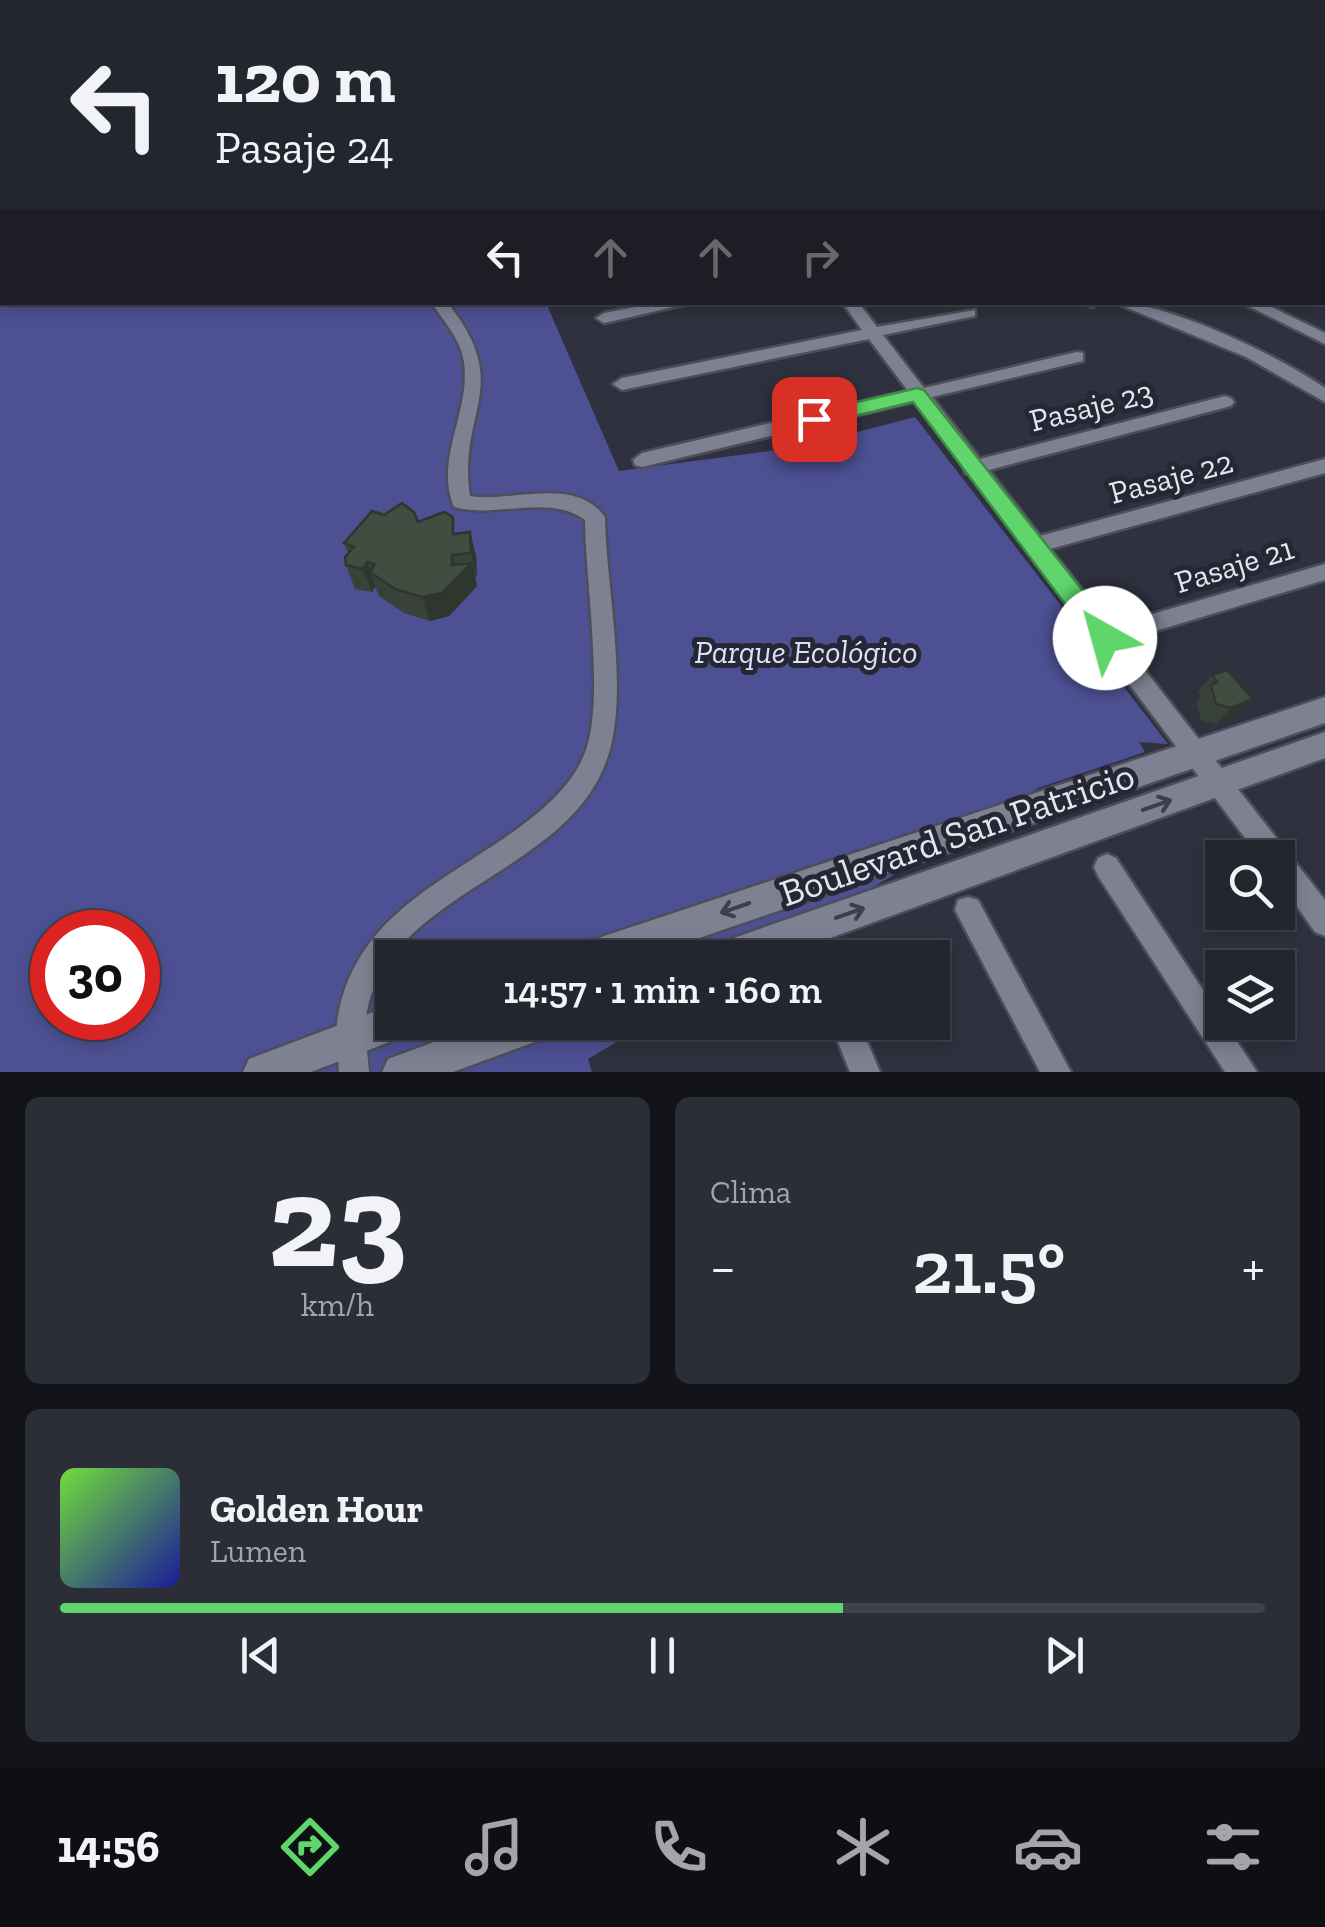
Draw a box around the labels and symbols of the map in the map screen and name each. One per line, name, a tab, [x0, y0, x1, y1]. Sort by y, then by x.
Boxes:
street label: Pasaje 23	[1025, 372, 1157, 440]
pin	[772, 377, 857, 462]
street label: Pasaje 22	[1105, 442, 1237, 512]
street label: Pasaje 21	[1170, 529, 1298, 601]
position arrow	[1053, 586, 1157, 690]
park label: Parque Ecológico	[694, 633, 918, 671]
street label: Boulevard San Patricio	[774, 752, 1140, 916]
one-way arrow	[1140, 795, 1171, 813]
one-way arrow	[720, 901, 751, 919]
one-way arrow	[834, 903, 866, 921]
speed limit sign: 30	[30, 910, 160, 1040]

